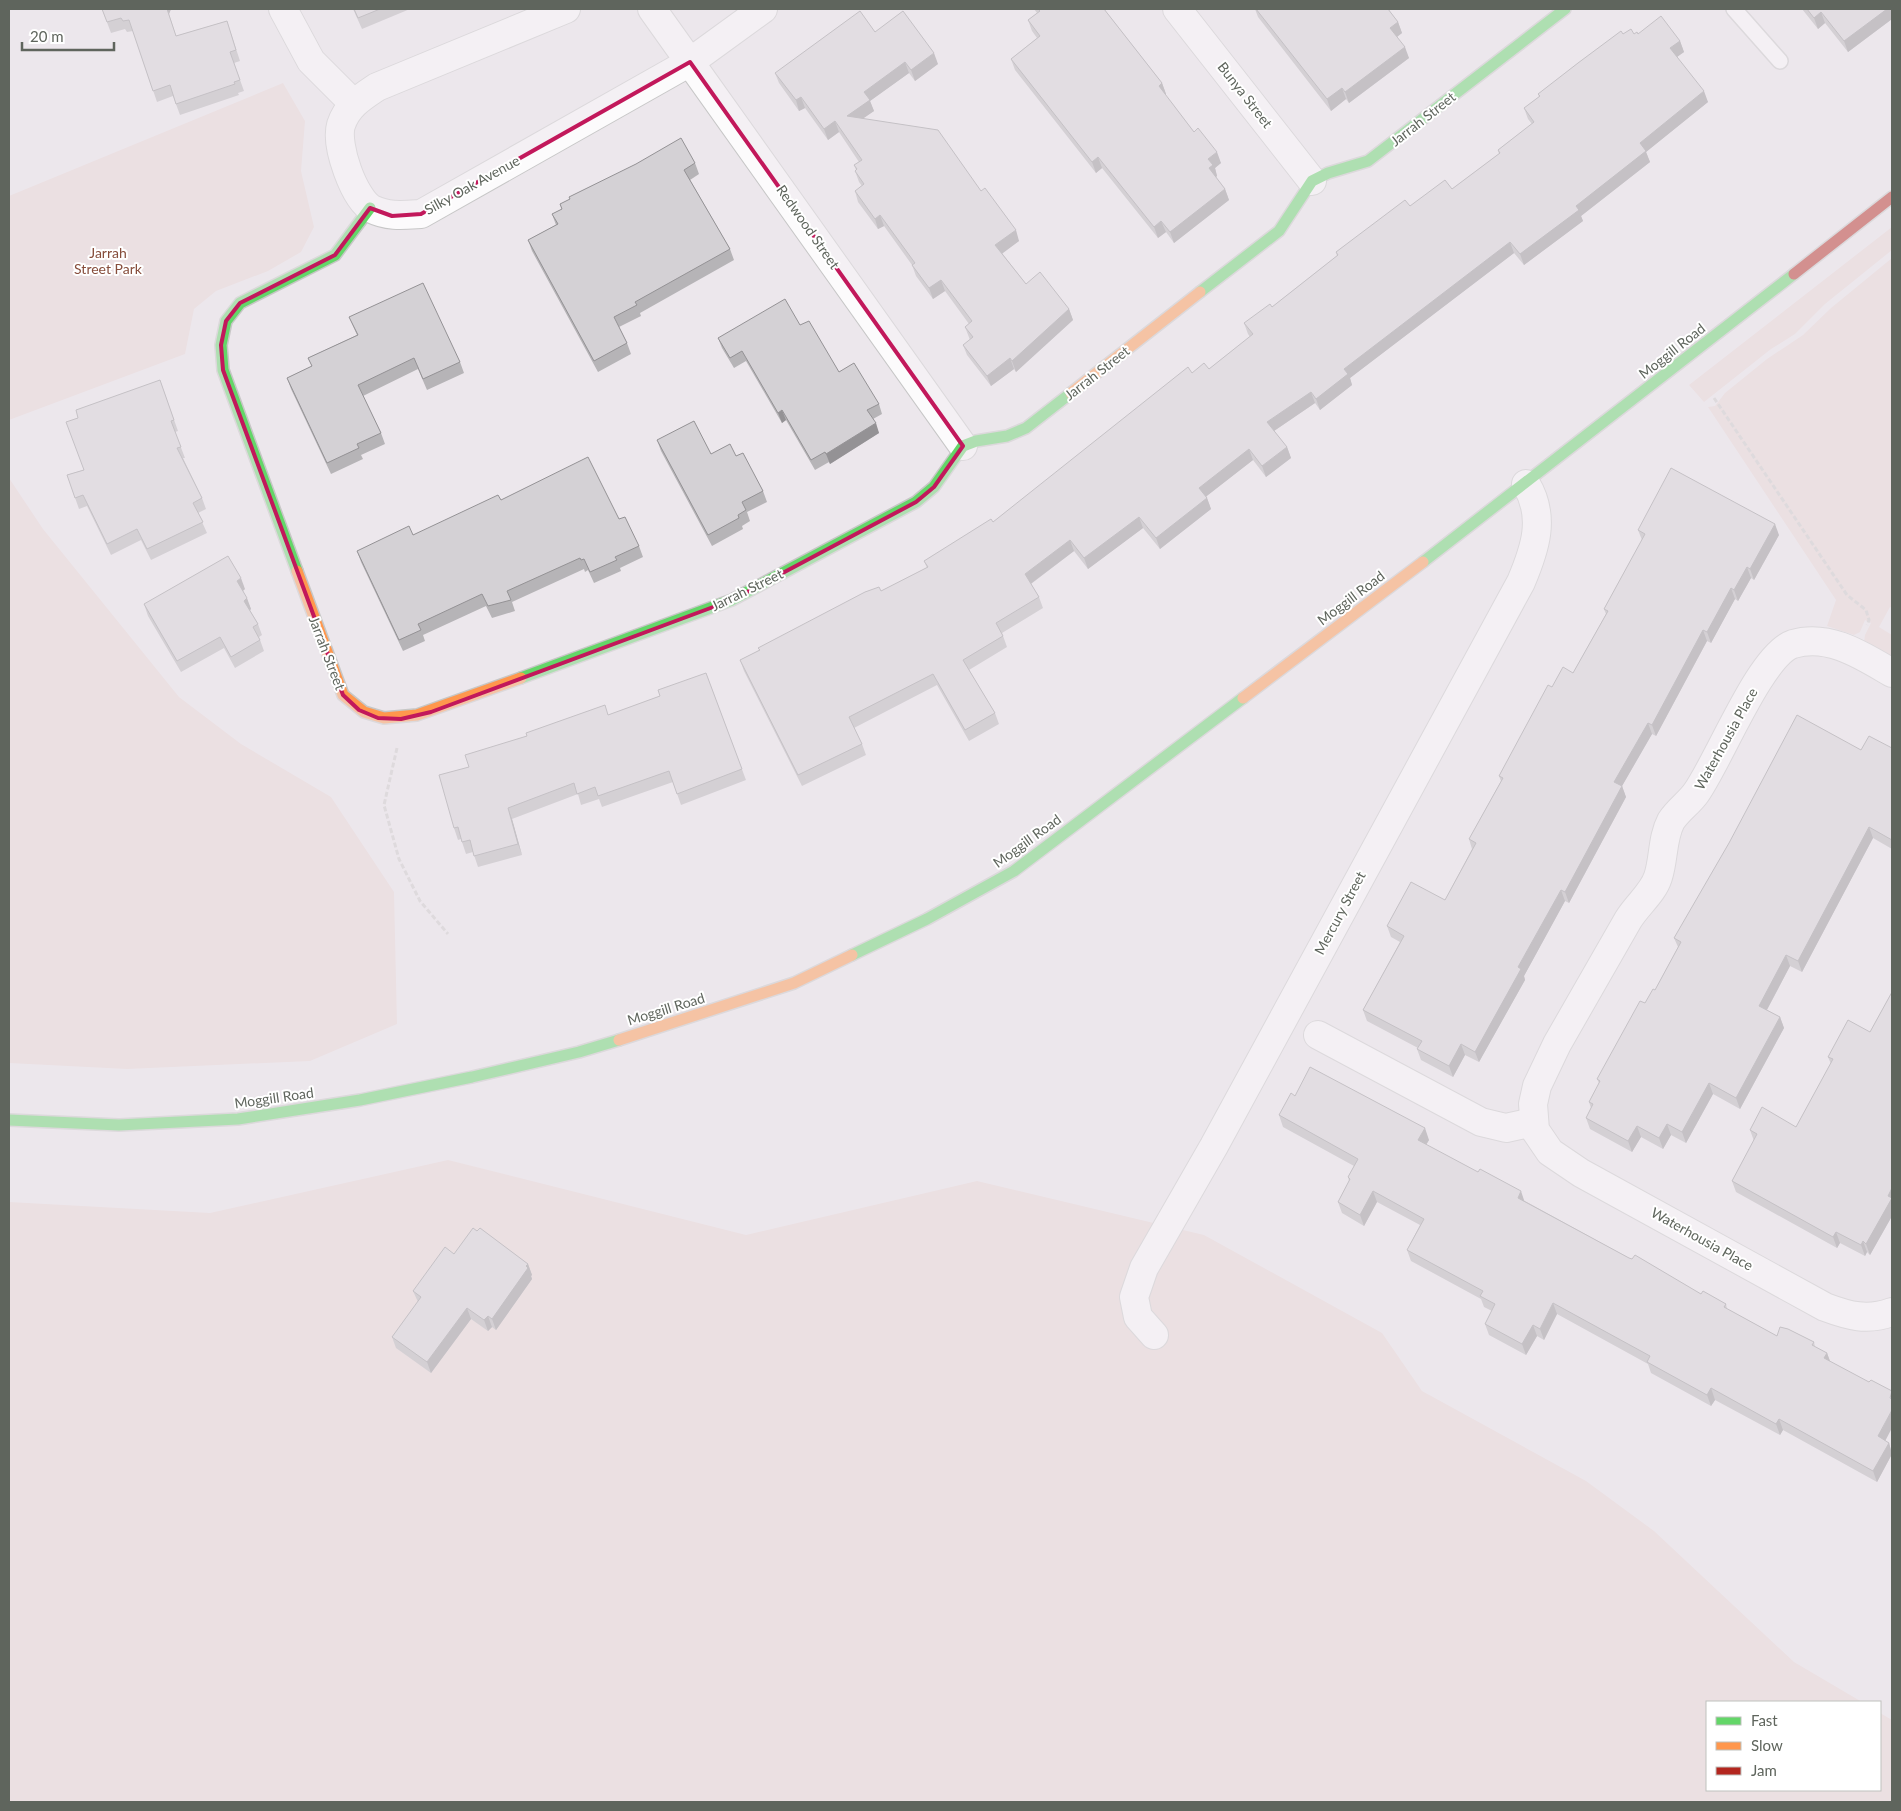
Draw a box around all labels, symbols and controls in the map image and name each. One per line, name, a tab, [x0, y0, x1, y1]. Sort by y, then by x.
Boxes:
scale bar	[22, 20, 115, 52]
text: 20 m	[30, 27, 64, 45]
street label: Bunya Street	[1214, 58, 1276, 131]
street label: Jarrah Street	[1387, 88, 1459, 149]
street label: Silky Oak Avenue	[421, 151, 522, 218]
street label: Redwood Street	[773, 181, 844, 272]
park label: Jarrah Street Park	[74, 244, 143, 277]
street label: Moggill Road	[1635, 319, 1708, 382]
street label: Jarrah Street	[1061, 342, 1133, 403]
street label: Jarrah Street	[708, 565, 786, 614]
street label: Moggill Road	[1314, 567, 1388, 628]
street label: Jarrah Street	[306, 613, 349, 692]
street label: Waterhousia Place	[1690, 685, 1761, 793]
street label: Moggill Road	[989, 810, 1064, 871]
street label: Mercury Street	[1310, 868, 1369, 957]
street label: Moggill Road	[625, 989, 707, 1028]
street label: Moggill Road	[233, 1084, 315, 1111]
street label: Waterhousia Place	[1648, 1203, 1756, 1274]
legend	[1706, 1701, 1881, 1791]
text: Fast	[1751, 1711, 1778, 1729]
text: Slow	[1751, 1736, 1783, 1754]
text: Jam	[1751, 1761, 1777, 1779]

